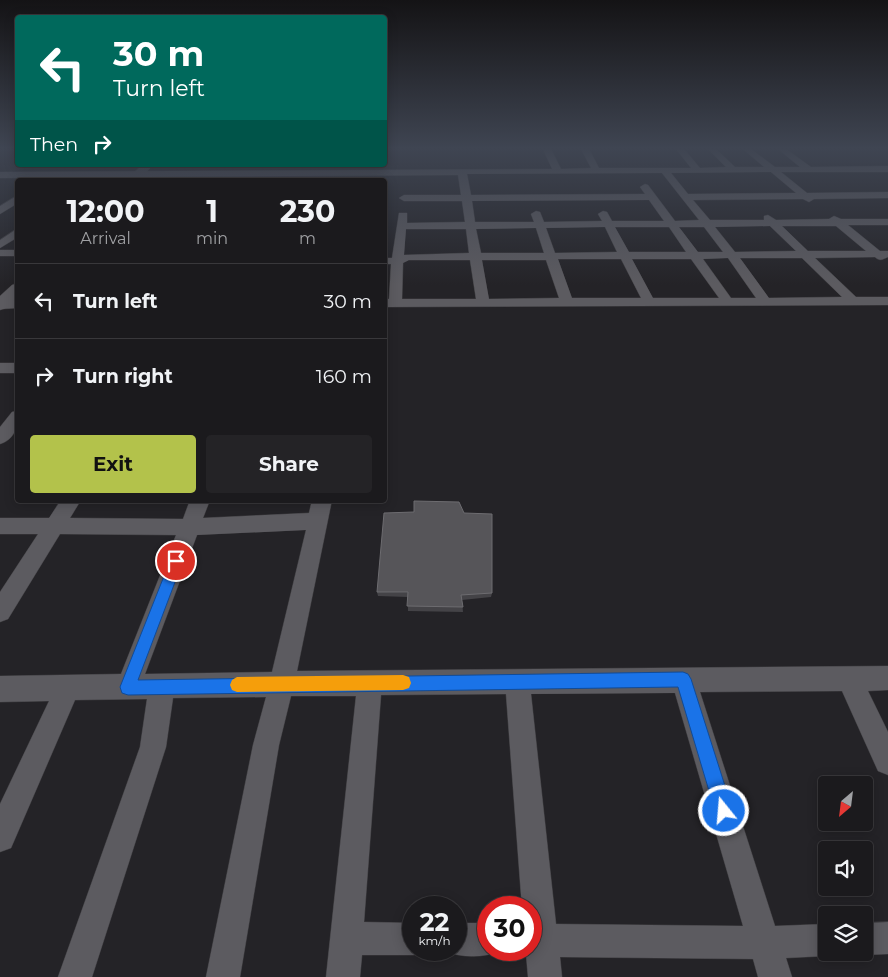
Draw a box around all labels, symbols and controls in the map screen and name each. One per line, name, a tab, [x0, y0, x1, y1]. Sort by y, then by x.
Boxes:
text: 30 m	[113, 32, 204, 75]
icon: left	[30, 35, 95, 100]
text: Turn left	[113, 75, 205, 102]
icon: right	[88, 130, 116, 158]
text: Then	[30, 133, 78, 156]
text: 12:00	[66, 193, 145, 230]
text: 1	[206, 193, 218, 230]
text: 230	[280, 193, 335, 230]
text: Arrival	[80, 229, 131, 248]
text: min	[196, 229, 228, 248]
text: m	[299, 229, 316, 248]
icon: left	[30, 287, 58, 315]
text: Turn left	[73, 290, 158, 313]
text: 30 m	[324, 290, 372, 313]
icon: right	[30, 362, 58, 390]
text: Turn right	[73, 365, 173, 388]
text: 160 m	[316, 365, 372, 388]
button: Exit	[30, 435, 196, 493]
button: Share	[206, 435, 372, 493]
pin	[155, 540, 197, 582]
icon: arrive	[162, 547, 190, 575]
north arrow	[818, 776, 872, 831]
map controls	[818, 776, 873, 961]
position arrow	[697, 784, 749, 836]
button: sound	[818, 841, 873, 896]
speed limit sign: 30	[477, 896, 542, 961]
button: layers	[818, 906, 873, 961]
text: 22	[420, 907, 449, 937]
text: km/h	[418, 933, 451, 948]

